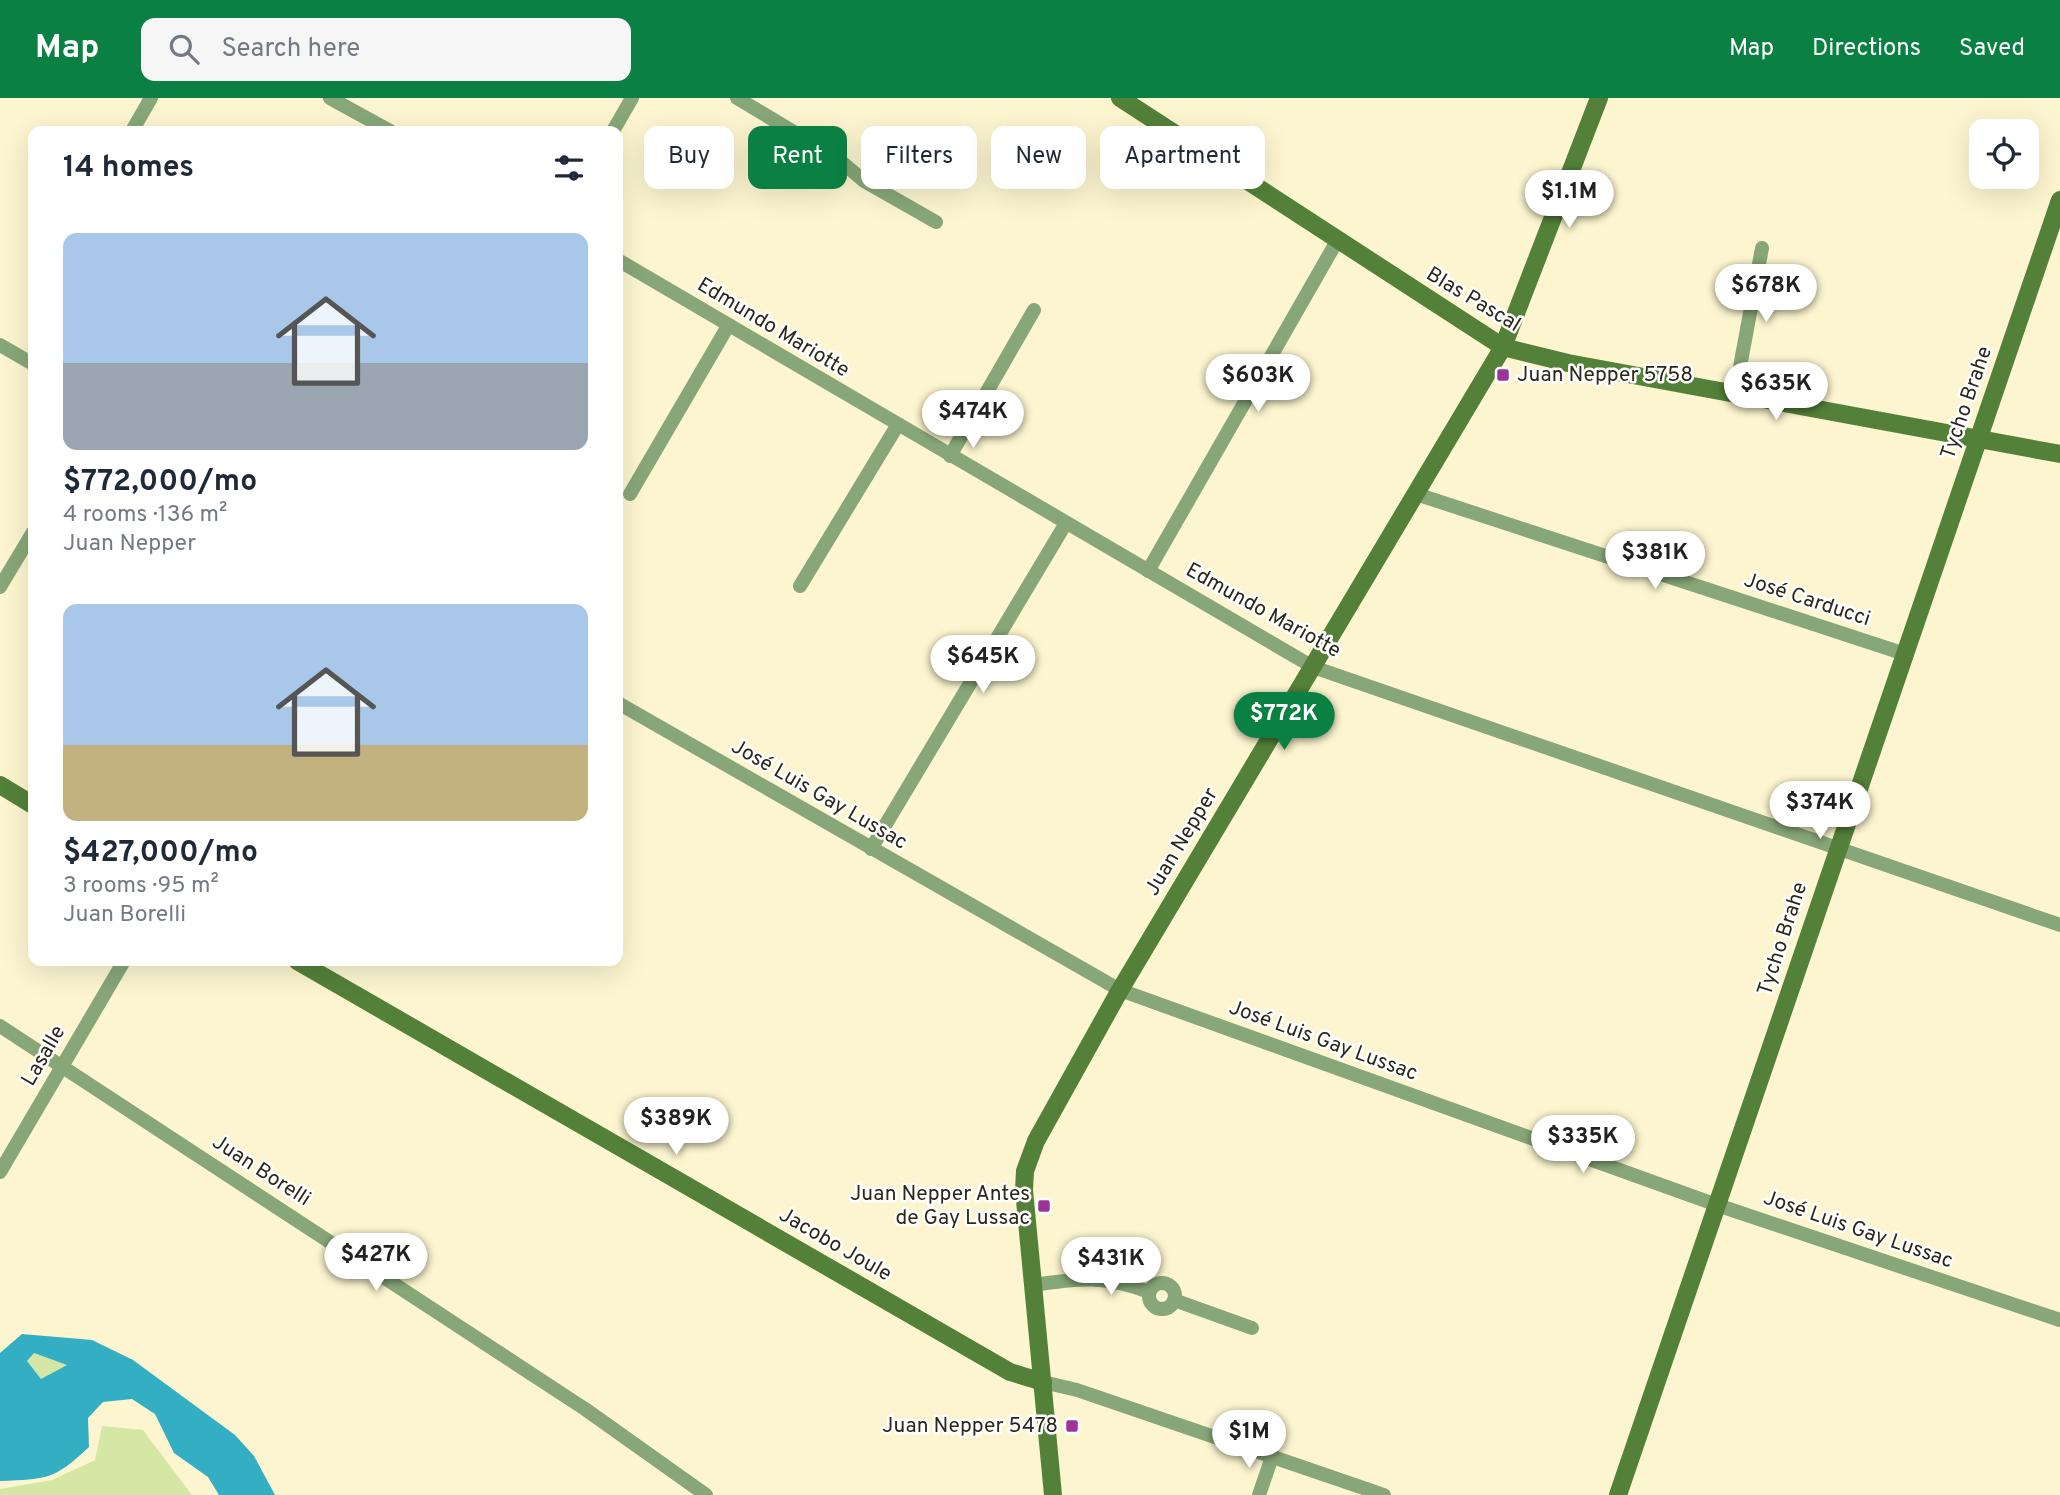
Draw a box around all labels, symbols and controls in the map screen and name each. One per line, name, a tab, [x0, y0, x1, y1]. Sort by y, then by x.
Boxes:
search box	[141, 18, 631, 81]
text: Map	[35, 28, 99, 70]
icon: search	[165, 30, 203, 68]
text: Search here	[221, 33, 360, 66]
text: Map	[1729, 34, 1774, 64]
text: Directions	[1812, 34, 1921, 64]
text: Saved	[1959, 34, 2025, 64]
map controls	[1969, 119, 2039, 189]
button: locate	[1969, 119, 2039, 189]
chip: Buy	[644, 126, 734, 189]
chip: Rent	[748, 126, 847, 189]
chip: Filters	[861, 126, 977, 189]
chip: New	[991, 126, 1086, 189]
chip: Apartment	[1100, 126, 1265, 189]
icon: filters	[550, 149, 588, 187]
text: 14 homes	[63, 150, 194, 187]
pin: $1.1M	[1520, 170, 1618, 230]
text: $1.1M	[1541, 178, 1597, 207]
street label: Blas Pascal	[1421, 261, 1525, 339]
pin: $678K	[1717, 264, 1815, 324]
street label: Edmundo Mariotte	[692, 272, 854, 384]
text: $678K	[1731, 272, 1801, 301]
icon: home	[263, 278, 389, 404]
street label: Tycho Brahe	[1935, 343, 1999, 463]
pin: $603K	[1209, 354, 1307, 414]
text: $603K	[1221, 362, 1295, 391]
place label: Juan Nepper 5758	[1517, 362, 1693, 389]
pin: $635K	[1727, 362, 1825, 422]
marker: Juan Nepper 5758	[1495, 367, 1511, 383]
text: $635K	[1740, 370, 1812, 399]
pin: $474K	[924, 390, 1022, 450]
text: $474K	[938, 398, 1008, 427]
text: $772,000/mo	[63, 464, 257, 501]
text: 4 rooms · 136 m²	[63, 501, 227, 530]
text: Juan Nepper	[63, 530, 196, 559]
pin: $381K	[1606, 532, 1704, 591]
text: $381K	[1621, 539, 1689, 568]
street label: Edmundo Mariotte	[1181, 557, 1345, 665]
street label: José Carducci	[1740, 567, 1874, 633]
pin: $645K	[934, 636, 1032, 695]
text: $645K	[946, 643, 1020, 672]
icon: home	[263, 649, 389, 775]
pin: $772K	[1235, 692, 1333, 752]
text: $772K	[1250, 700, 1318, 729]
street label: José Luis Gay Lussac	[726, 734, 912, 856]
pin: $374K	[1771, 782, 1869, 841]
street label: Juan Nepper	[1139, 783, 1225, 901]
text: $374K	[1786, 789, 1854, 818]
text: $427,000/mo	[63, 835, 258, 872]
text: 3 rooms · 95 m²	[63, 872, 219, 901]
street label: Tycho Brahe	[1752, 879, 1814, 999]
text: Juan Borelli	[63, 901, 186, 930]
street label: José Luis Gay Lussac	[1225, 994, 1421, 1088]
street label: Lasalle	[16, 1021, 72, 1091]
pin: $389K	[627, 1098, 725, 1157]
text: $389K	[640, 1105, 712, 1134]
pin: $335K	[1534, 1116, 1632, 1175]
text: $335K	[1547, 1123, 1619, 1152]
street label: Juan Borelli	[207, 1129, 315, 1213]
place label: Juan Nepper Antes de Gay Lussac	[850, 1181, 1030, 1232]
street label: José Luis Gay Lussac	[1760, 1185, 1956, 1275]
marker: Juan Nepper Antes de Gay Lussac	[1036, 1198, 1052, 1214]
street label: Jacobo Joule	[774, 1202, 896, 1288]
pin: $427K	[327, 1234, 425, 1293]
pin: $431K	[1062, 1238, 1160, 1297]
text: $427K	[340, 1241, 412, 1270]
text: $431K	[1077, 1245, 1145, 1274]
pin: $1M	[1215, 1410, 1283, 1470]
place label: Juan Nepper 5478	[882, 1413, 1058, 1440]
marker: Juan Nepper 5478	[1064, 1418, 1080, 1434]
text: $1M	[1228, 1418, 1270, 1447]

